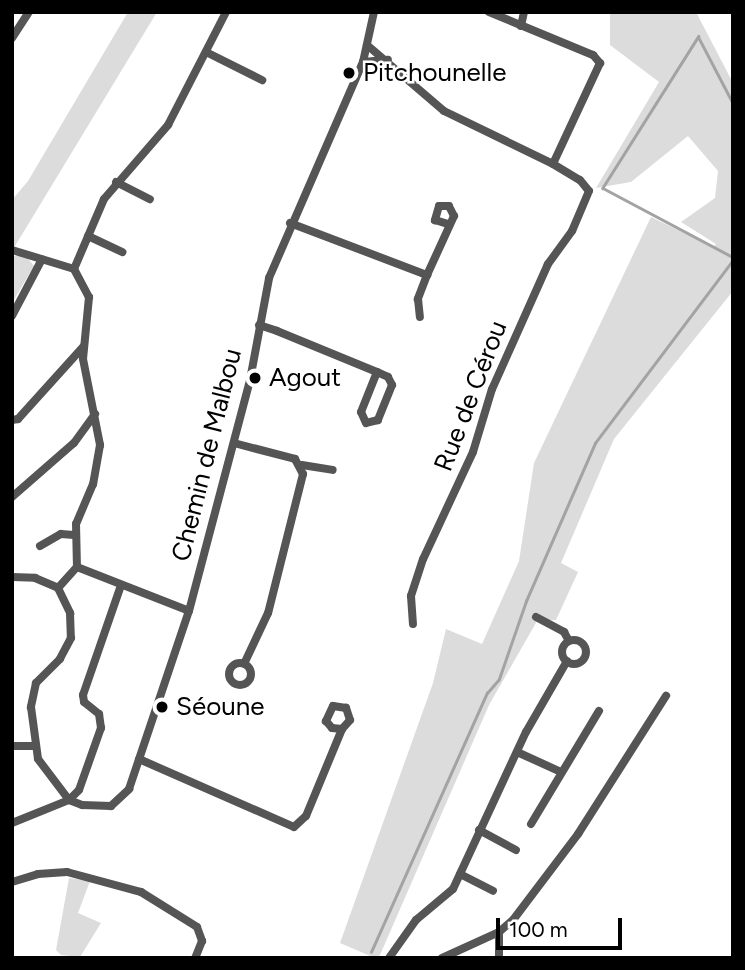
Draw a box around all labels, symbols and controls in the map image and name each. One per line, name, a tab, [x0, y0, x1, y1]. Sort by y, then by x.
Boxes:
place label: Pitchounelle	[363, 57, 506, 89]
marker: Pitchounelle	[341, 65, 357, 81]
street label: Rue de Cérou	[428, 316, 514, 476]
street label: Chemin de Malbou	[165, 345, 249, 565]
place label: Agout	[269, 362, 341, 394]
marker: Agout	[247, 370, 263, 386]
place label: Séoune	[176, 691, 264, 723]
marker: Séoune	[154, 699, 170, 715]
scale bar	[500, 904, 626, 948]
text: 100 m	[509, 917, 568, 942]

